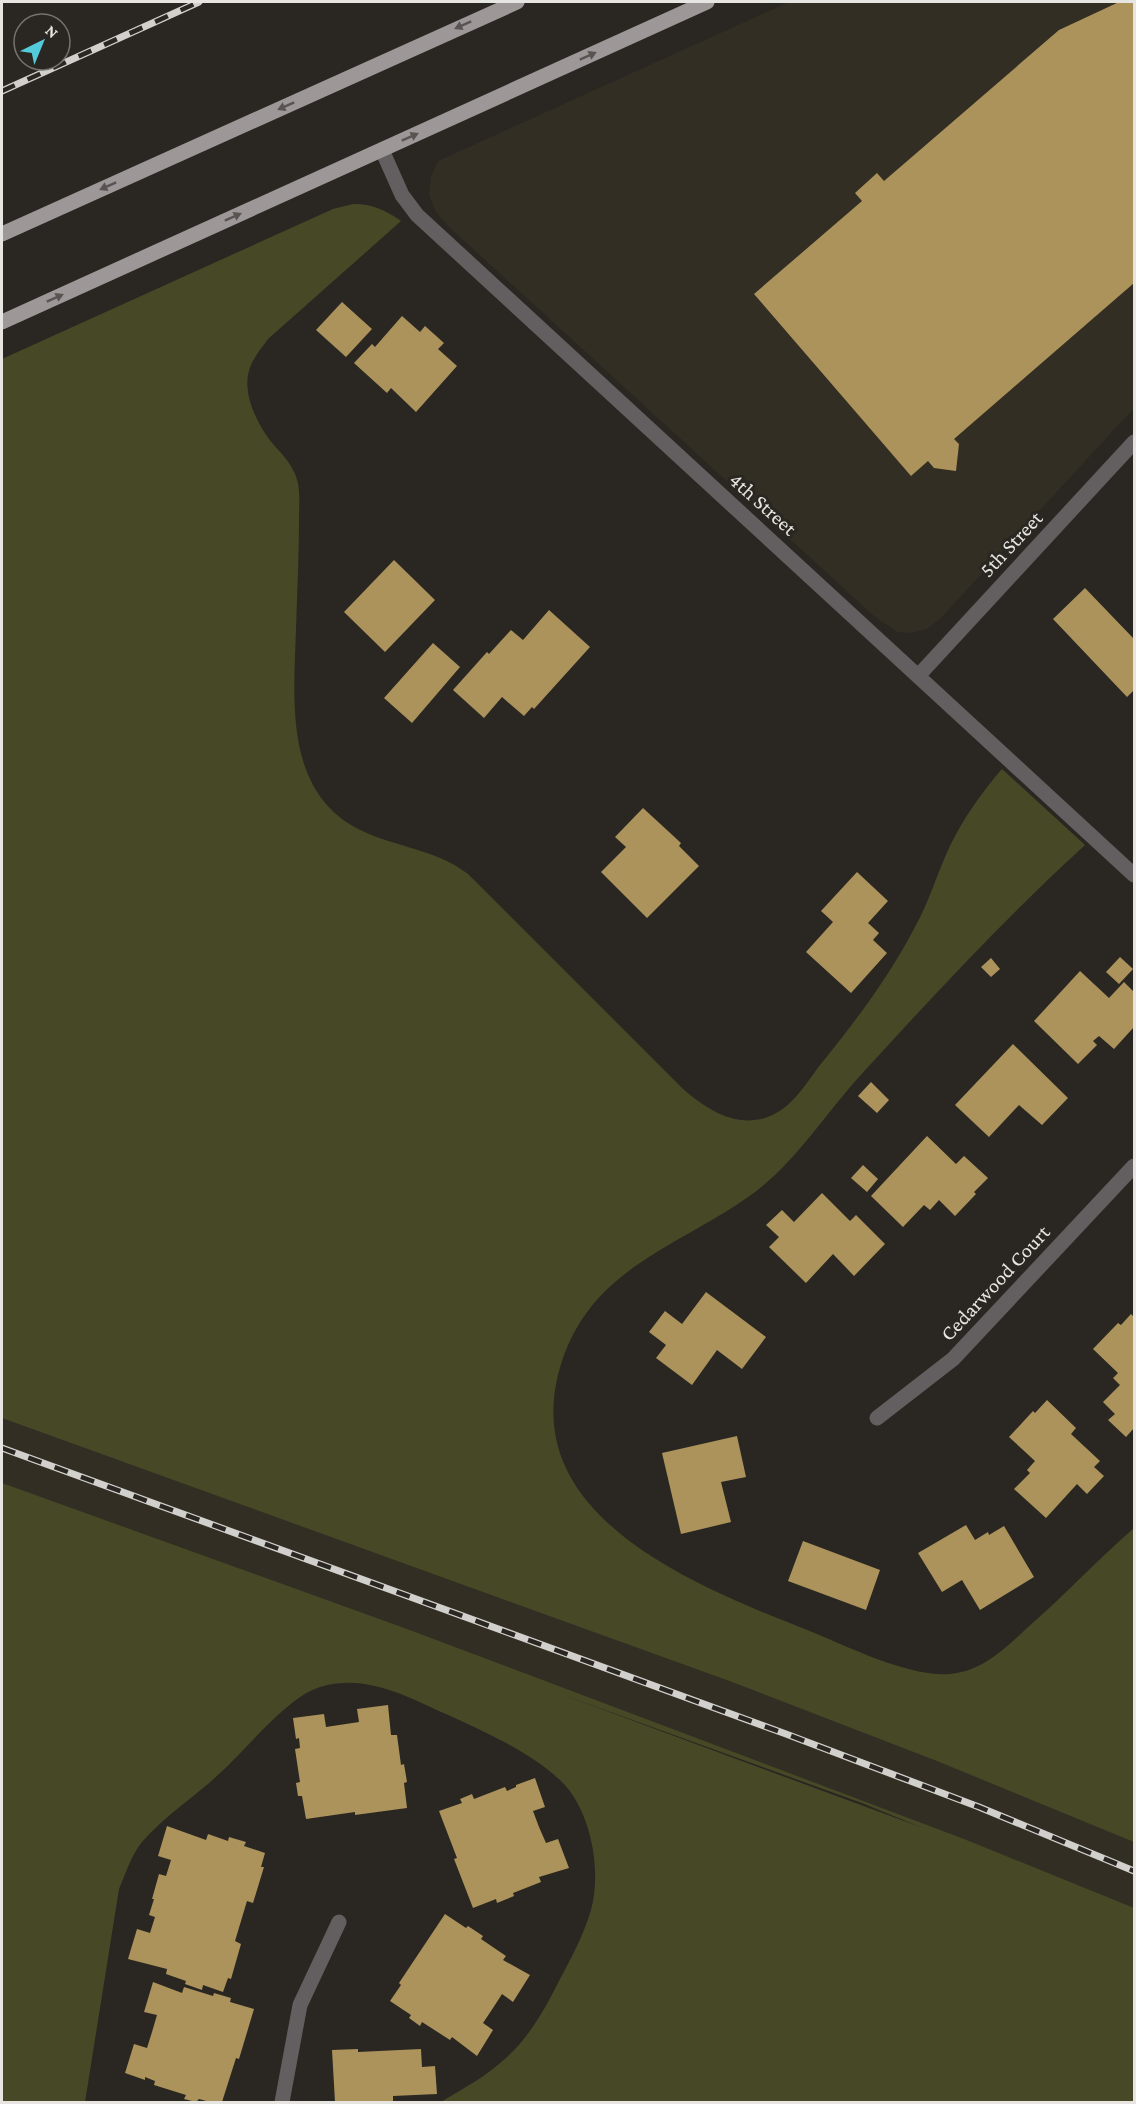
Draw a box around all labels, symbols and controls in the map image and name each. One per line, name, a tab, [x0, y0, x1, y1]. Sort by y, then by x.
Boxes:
north arrow	[12, 12, 72, 72]
text: N	[42, 21, 62, 41]
one-way arrow	[455, 21, 472, 30]
one-way arrow	[579, 51, 597, 61]
one-way arrow	[277, 101, 294, 110]
one-way arrow	[402, 132, 420, 142]
one-way arrow	[98, 181, 116, 191]
one-way arrow	[224, 213, 241, 222]
one-way arrow	[46, 293, 63, 302]
street label: 4th Street	[724, 468, 802, 541]
street label: 5th Street	[975, 505, 1048, 582]
street label: Cedarwood Court	[935, 1220, 1055, 1346]

